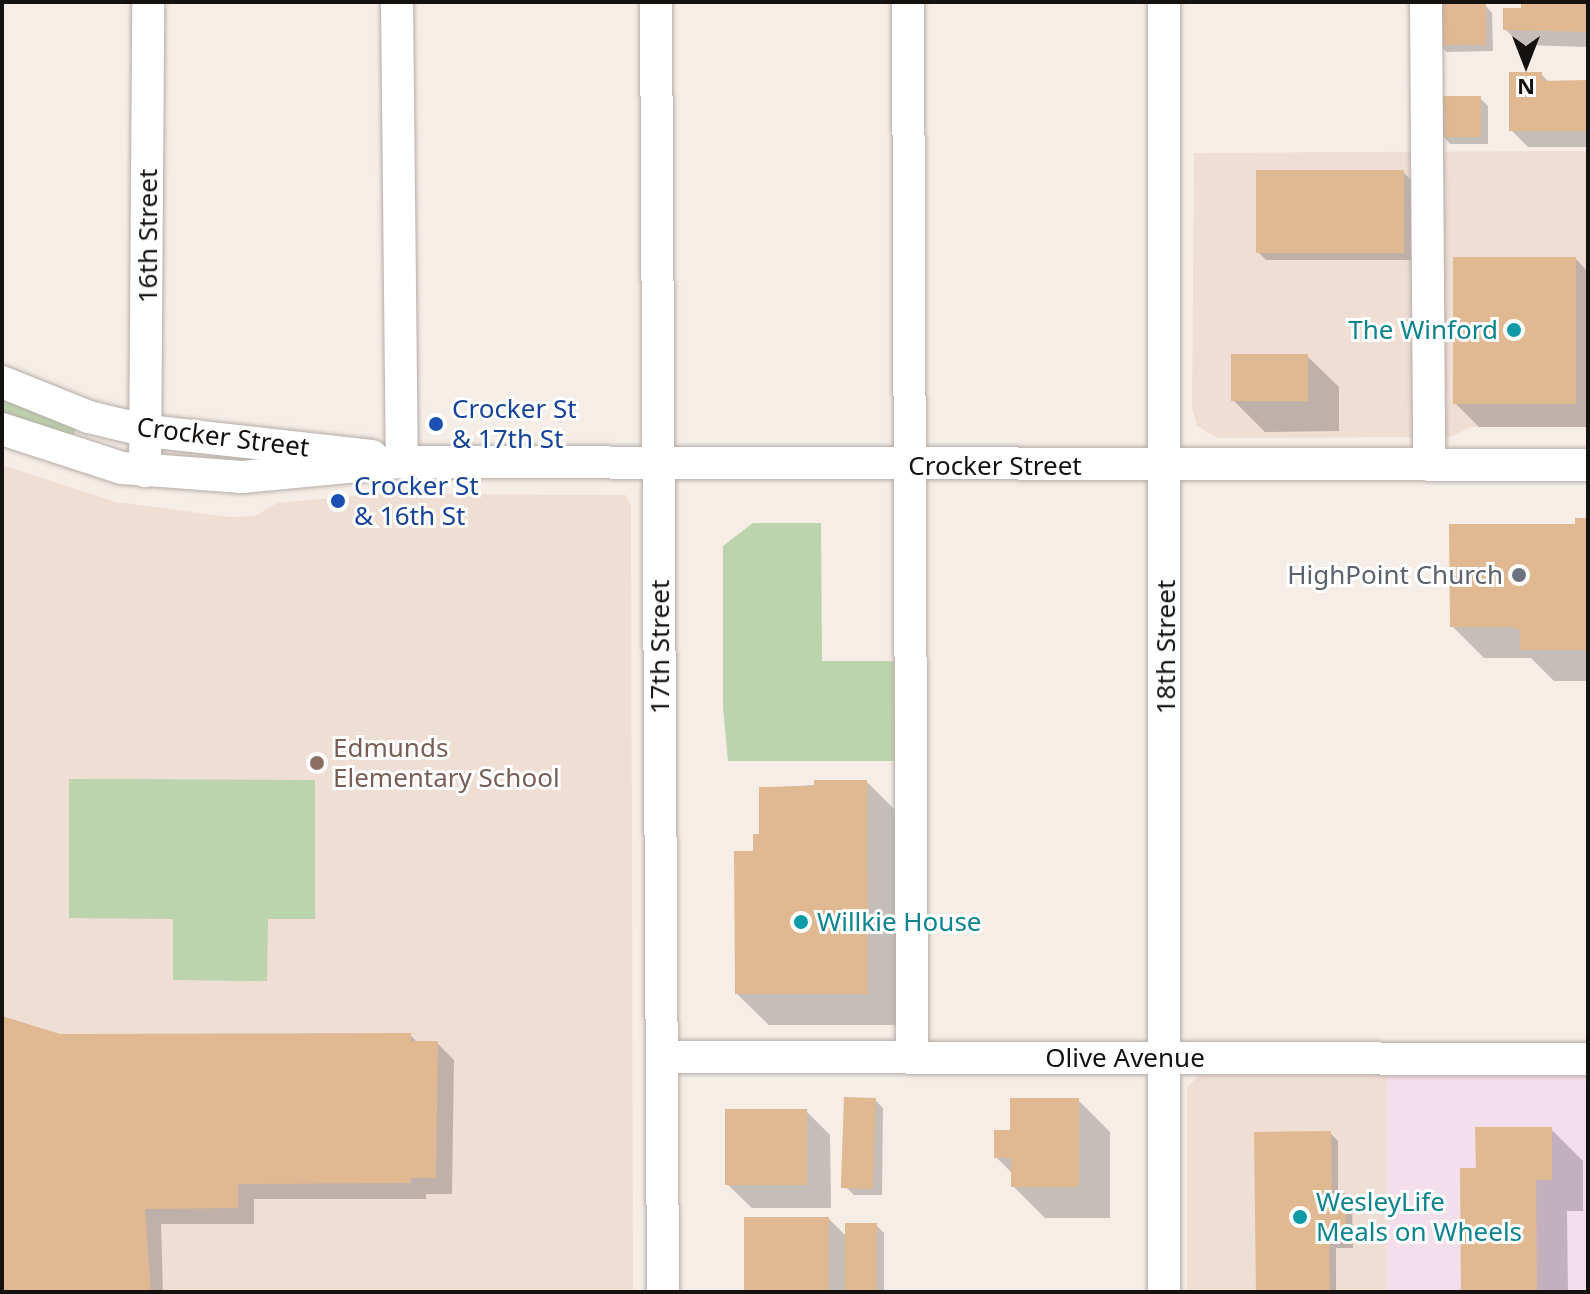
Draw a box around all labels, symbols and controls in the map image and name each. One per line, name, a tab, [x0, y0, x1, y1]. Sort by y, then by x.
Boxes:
north arrow	[1486, 24, 1566, 104]
text: N	[1517, 73, 1535, 103]
street label: 16th Street	[132, 169, 164, 303]
place label: The Winford	[1348, 314, 1498, 346]
marker: The Winford	[1505, 321, 1523, 339]
place label: Crocker St & 17th St	[452, 393, 577, 454]
street label: Crocker Street	[135, 411, 311, 463]
marker: Crocker St & 17th St	[427, 415, 445, 433]
street label: Crocker Street	[908, 450, 1082, 482]
place label: Crocker St & 16th St	[354, 470, 479, 532]
marker: Crocker St & 16th St	[329, 492, 347, 510]
place label: HighPoint Church	[1287, 559, 1503, 591]
marker: HighPoint Church	[1510, 566, 1528, 584]
street label: 17th Street	[644, 580, 676, 714]
street label: 18th Street	[1150, 580, 1182, 714]
place label: Edmunds Elementary School	[333, 732, 560, 794]
marker: Edmunds Elementary School	[308, 754, 326, 772]
place label: Willkie House	[817, 906, 982, 938]
marker: Willkie House	[792, 913, 810, 931]
street label: Olive Avenue	[1045, 1042, 1205, 1074]
place label: WesleyLife Meals on Wheels	[1316, 1186, 1522, 1248]
marker: WesleyLife Meals on Wheels	[1291, 1208, 1309, 1226]

